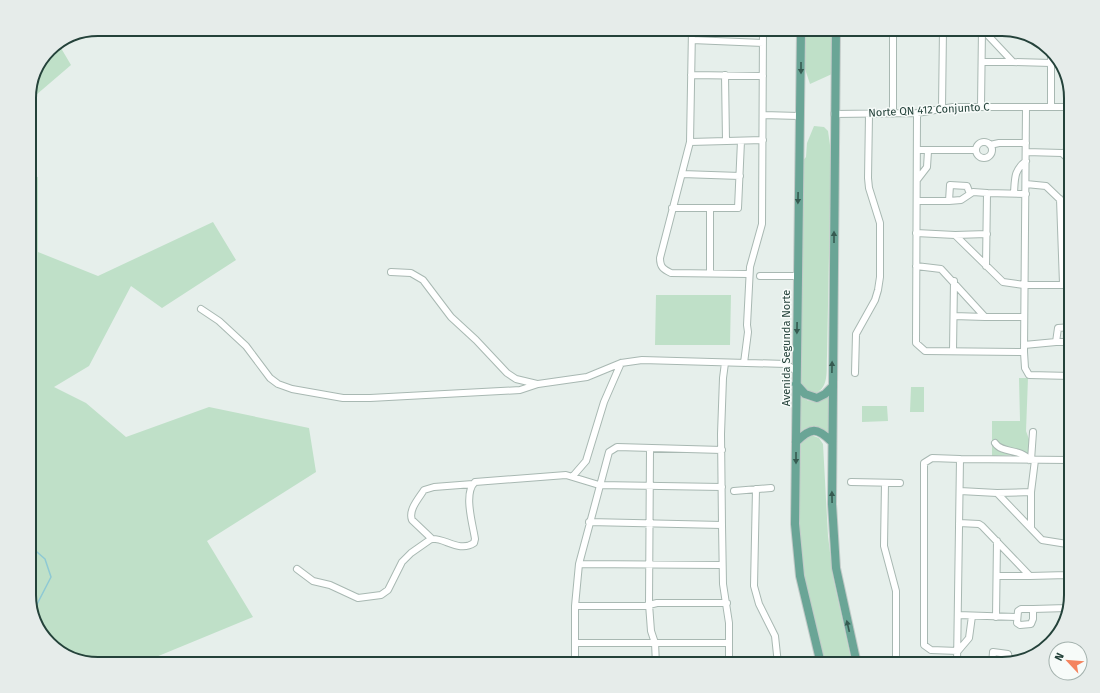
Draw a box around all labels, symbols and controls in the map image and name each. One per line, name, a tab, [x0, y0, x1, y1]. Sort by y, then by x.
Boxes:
one-way arrow	[798, 62, 804, 75]
street label: Norte QN 412 Conjunto C	[868, 100, 990, 120]
one-way arrow	[795, 192, 801, 205]
one-way arrow	[831, 230, 837, 243]
street label: Avenida Segunda Norte	[780, 290, 793, 406]
one-way arrow	[794, 322, 800, 335]
one-way arrow	[829, 360, 835, 373]
one-way arrow	[793, 452, 799, 465]
one-way arrow	[829, 490, 835, 503]
one-way arrow	[845, 620, 851, 632]
north arrow	[1048, 641, 1088, 681]
text: N	[1052, 651, 1067, 663]

